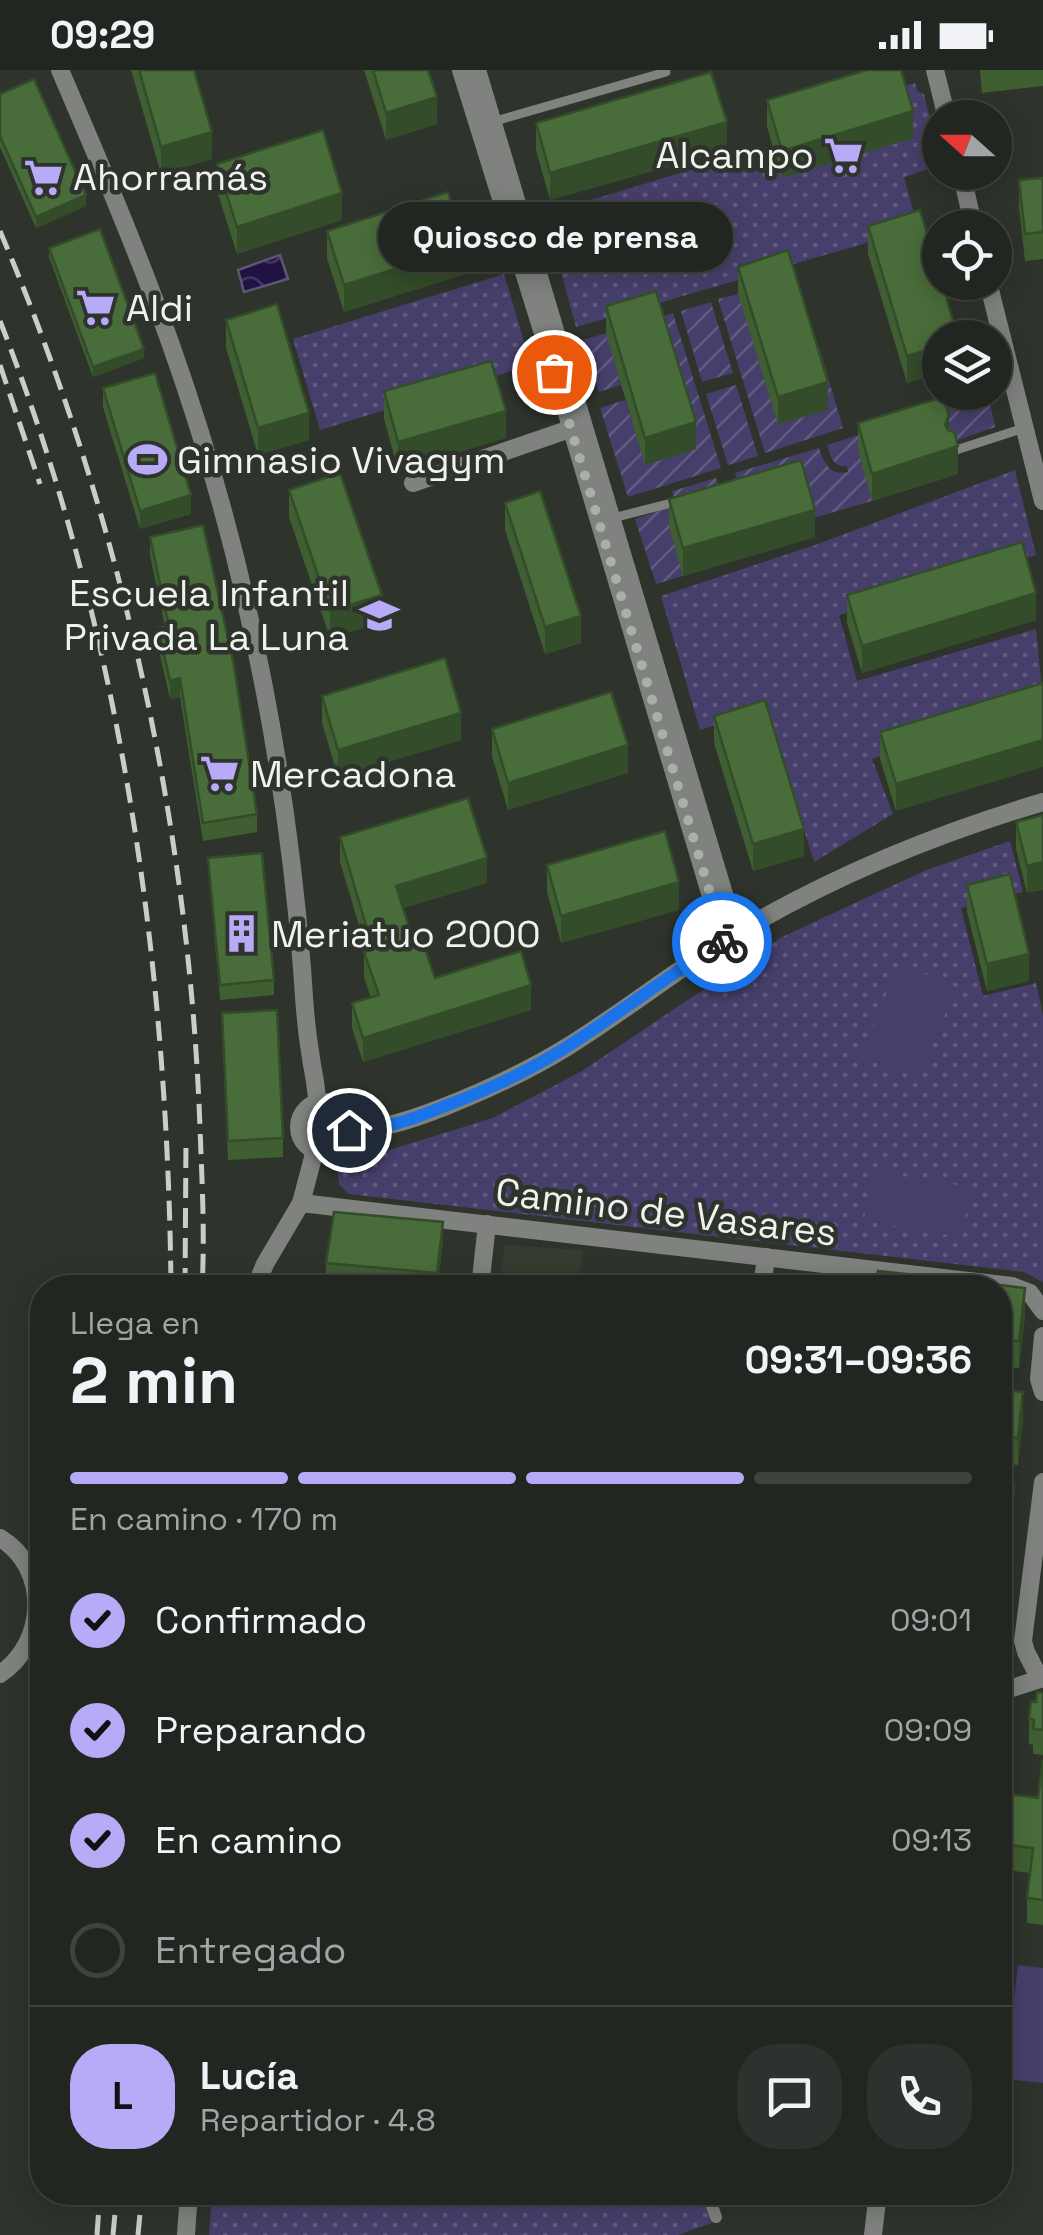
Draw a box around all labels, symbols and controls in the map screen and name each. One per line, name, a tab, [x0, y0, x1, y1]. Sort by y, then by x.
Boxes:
text: 09:29	[50, 11, 155, 59]
north arrow	[922, 100, 1012, 190]
map controls	[922, 100, 1012, 410]
place label: Alcampo	[656, 131, 814, 179]
supermarket icon: Alcampo	[823, 134, 865, 176]
place label: Ahorramás	[73, 153, 268, 201]
supermarket icon: Ahorramás	[22, 156, 64, 198]
callout: Quiosco de prensa	[376, 202, 732, 272]
button: locate	[922, 210, 1012, 300]
text: Quiosco de prensa	[413, 217, 698, 257]
place label: Aldi	[126, 284, 193, 332]
supermarket icon: Aldi	[75, 287, 117, 329]
button: layers	[922, 320, 1012, 410]
pin	[512, 330, 597, 415]
icon: bag	[527, 345, 582, 400]
place label: Gimnasio Vivagym	[177, 436, 506, 484]
sports icon: Gimnasio Vivagym	[126, 439, 168, 481]
place label: Escuela Infantil Privada La Luna	[64, 569, 349, 661]
school or university icon: Escuela Infantil Privada La Luna	[358, 594, 400, 636]
place label: Mercadona	[250, 750, 456, 798]
supermarket icon: Mercadona	[199, 753, 241, 795]
courier	[672, 892, 772, 992]
place label: Meriatuo 2000	[271, 910, 541, 958]
building icon: Meriatuo 2000	[220, 913, 262, 955]
icon: bike	[695, 915, 750, 970]
pin	[307, 1088, 392, 1173]
icon: home	[322, 1103, 377, 1158]
street label: Camino de Vasares	[493, 1167, 839, 1257]
text: Llega en	[70, 1303, 200, 1343]
text: 09:31–09:36	[745, 1336, 972, 1384]
text: 2 min	[70, 1339, 238, 1422]
text: En camino · 170 m	[70, 1499, 338, 1539]
icon: check	[70, 1593, 125, 1648]
text: Confirmado	[155, 1596, 367, 1644]
text: 09:01	[890, 1600, 972, 1640]
icon: check	[70, 1703, 125, 1758]
text: Preparando	[155, 1706, 367, 1754]
text: 09:09	[884, 1710, 972, 1750]
icon: check	[70, 1813, 125, 1868]
text: En camino	[155, 1816, 343, 1864]
text: 09:13	[891, 1820, 972, 1860]
text: Entregado	[155, 1926, 346, 1974]
button: chat	[737, 2044, 842, 2149]
button: phone	[867, 2044, 972, 2149]
text: Lucía	[200, 2052, 298, 2100]
text: L	[112, 2072, 133, 2120]
text: Repartidor · 4.8	[200, 2100, 436, 2140]

